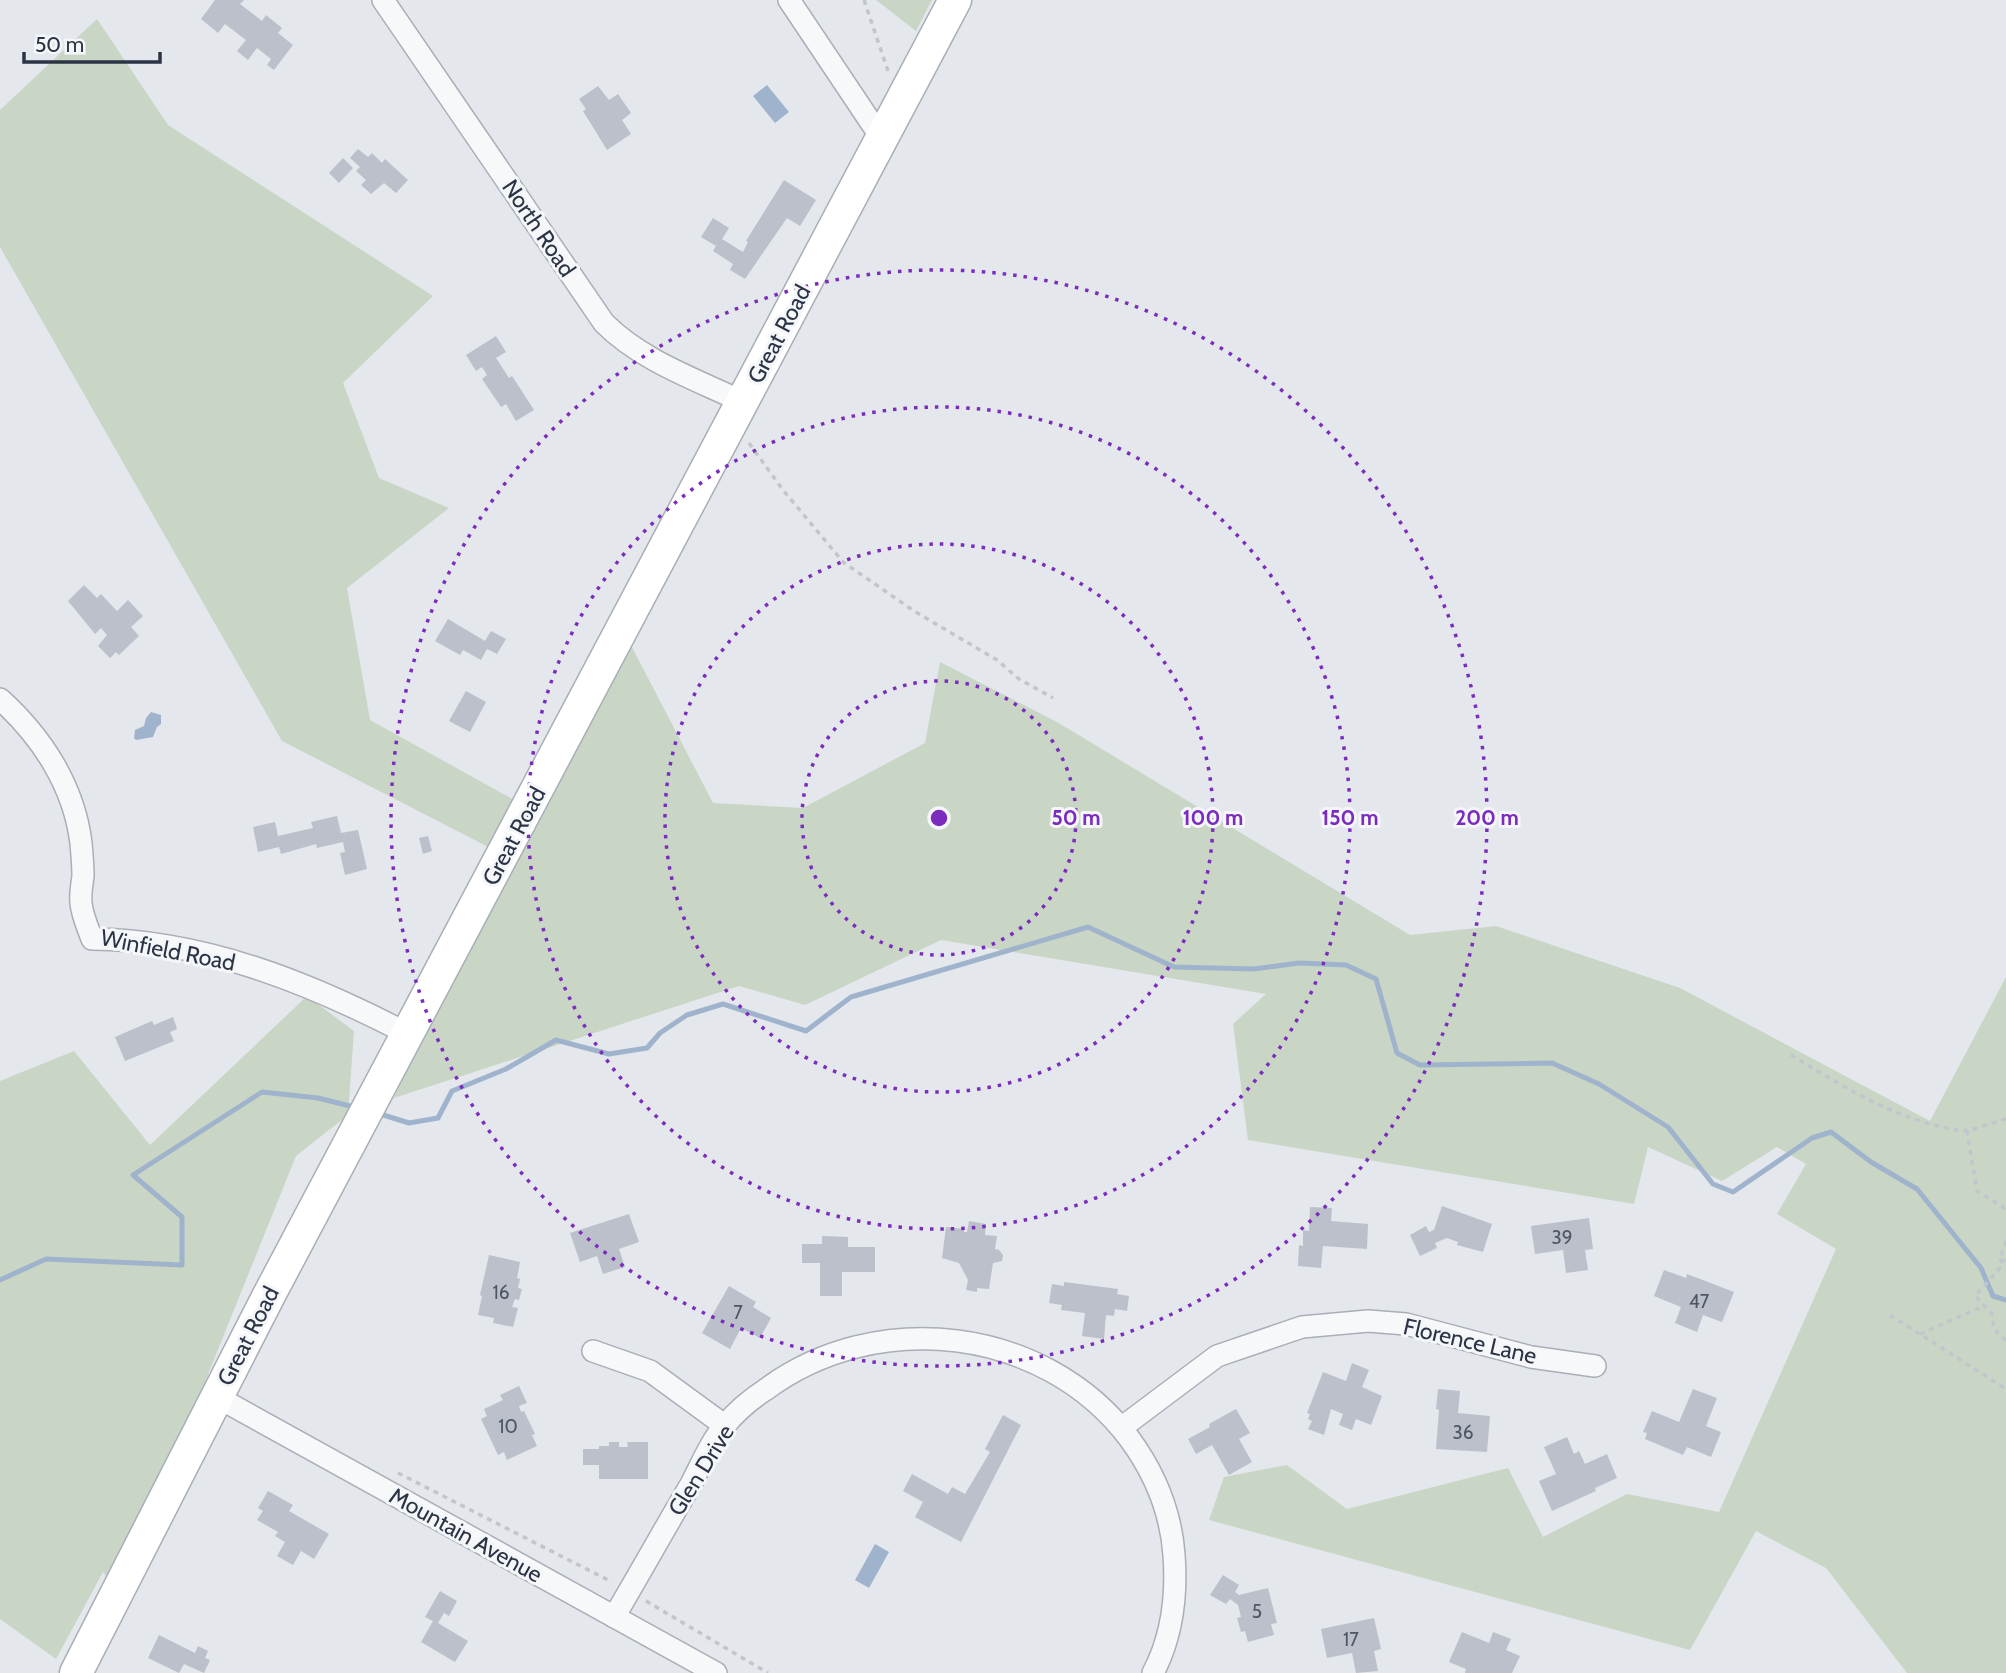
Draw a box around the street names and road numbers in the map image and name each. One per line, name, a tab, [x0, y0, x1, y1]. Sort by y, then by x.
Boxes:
street label: North Road	[496, 174, 582, 282]
street label: Great Road	[741, 280, 817, 388]
street label: Great Road	[476, 782, 552, 890]
street label: Winfield Road	[98, 923, 238, 977]
street label: Great Road	[211, 1282, 285, 1390]
street label: Florence Lane	[1401, 1312, 1540, 1370]
street label: Glen Drive	[662, 1419, 740, 1521]
street label: Mountain Avenue	[385, 1481, 548, 1589]

